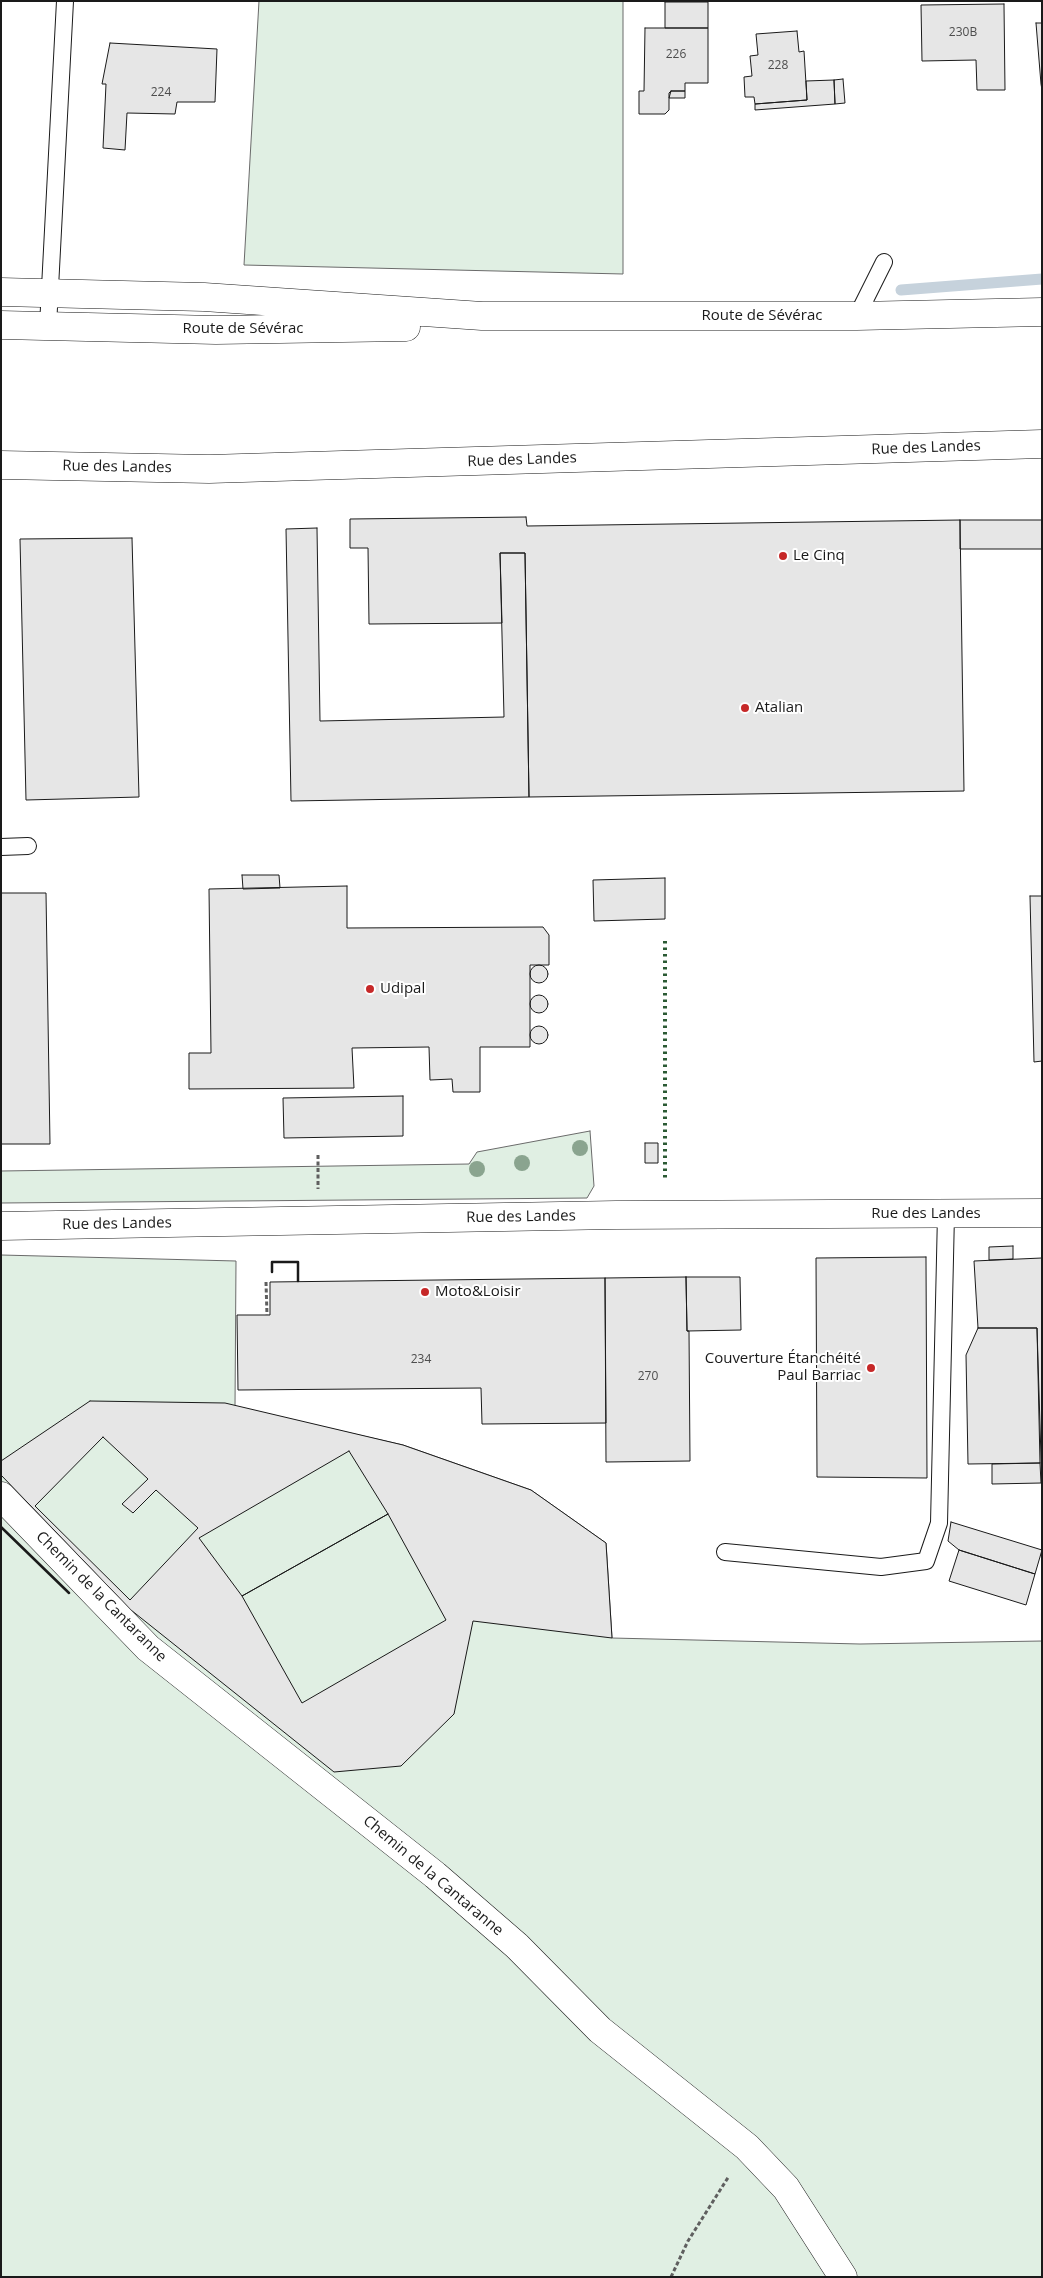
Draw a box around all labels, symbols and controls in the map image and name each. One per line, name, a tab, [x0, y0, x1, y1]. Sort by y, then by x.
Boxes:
house number: 230B	[949, 26, 977, 40]
house number: 226	[666, 48, 686, 62]
house number: 228	[768, 59, 788, 73]
house number: 224	[151, 86, 171, 100]
street label: Route de Sévérac	[702, 307, 822, 325]
street label: Route de Sévérac	[183, 320, 303, 338]
street label: Rue des Landes	[871, 437, 981, 459]
street label: Rue des Landes	[467, 449, 577, 471]
street label: Rue des Landes	[62, 457, 172, 477]
place label: Le Cinq	[793, 547, 845, 565]
marker: Le Cinq	[777, 550, 789, 562]
place label: Atalian	[755, 699, 803, 717]
marker: Atalian	[739, 702, 751, 714]
place label: Udipal	[380, 980, 425, 998]
marker: Udipal	[364, 983, 376, 995]
street label: Rue des Landes	[871, 1205, 981, 1223]
street label: Rue des Landes	[466, 1207, 576, 1227]
street label: Rue des Landes	[62, 1214, 172, 1234]
place label: Moto&Loisir	[435, 1283, 521, 1301]
marker: Moto&Loisir	[419, 1286, 431, 1298]
place label: Couverture Étanchéité Paul Barriac	[705, 1350, 861, 1385]
house number: 234	[411, 1353, 431, 1367]
marker: Couverture Étanchéité Paul Barriac	[865, 1362, 877, 1374]
house number: 270	[638, 1370, 658, 1384]
street label: Chemin de la Cantaranne	[32, 1528, 170, 1666]
street label: Chemin de la Cantaranne	[359, 1812, 507, 1940]

